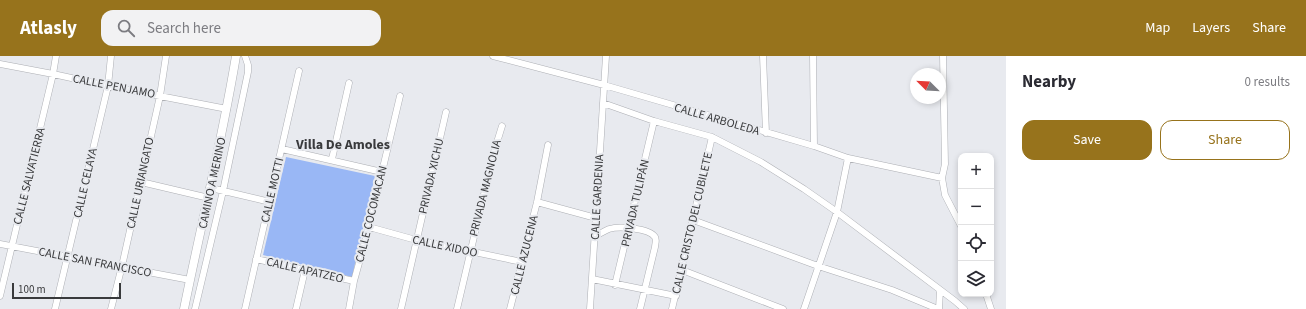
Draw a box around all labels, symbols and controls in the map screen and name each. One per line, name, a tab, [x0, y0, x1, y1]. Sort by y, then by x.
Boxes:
search box	[101, 10, 381, 46]
text: Atlasly	[20, 15, 77, 42]
icon: search	[115, 17, 137, 39]
text: Search here	[147, 18, 221, 39]
text: Map	[1145, 18, 1170, 38]
text: Layers	[1192, 18, 1230, 38]
text: Share	[1252, 18, 1286, 38]
north arrow	[910, 68, 946, 104]
street label: CALLE PENJAMO	[71, 70, 157, 103]
text: Nearby	[1022, 70, 1076, 94]
text: 0 results	[1245, 73, 1290, 91]
street label: CALLE ARBOLEDA	[672, 99, 762, 140]
button: Save	[1022, 120, 1152, 160]
button: Share	[1160, 120, 1290, 160]
street label: CALLE SALVATIERRA	[9, 125, 50, 226]
district label: Villa De Amoles	[295, 135, 390, 155]
street label: CALLE URIANGATO	[122, 136, 158, 230]
street label: CAMINO A MERINO	[195, 136, 230, 230]
street label: PRIVADA XICHU	[415, 137, 448, 216]
street label: PRIVADA MAGNOLIA	[465, 137, 506, 238]
street label: CALLE CELAYA	[69, 146, 102, 220]
street label: CALLE CRISTO DEL CUBILETE	[668, 151, 717, 296]
street label: CALLE GARDENIA	[587, 153, 608, 240]
map controls	[958, 153, 994, 297]
button: +	[958, 153, 994, 189]
street label: CALLE MOTTI	[257, 156, 288, 224]
street label: PRIVADA TULIPÁN	[617, 158, 654, 248]
street label: CALLE COCOMACAN	[351, 164, 392, 264]
button: −	[958, 189, 994, 225]
street label: CALLE AZUCENA	[506, 213, 543, 297]
button: locate	[958, 225, 994, 261]
street label: CALLE XIDOO	[411, 231, 479, 262]
street label: CALLE SAN FRANCISCO	[37, 243, 153, 282]
street label: CALLE APATZEO	[265, 253, 345, 288]
button: layers	[958, 261, 994, 297]
scale bar	[12, 281, 121, 300]
text: 100 m	[18, 282, 46, 297]

